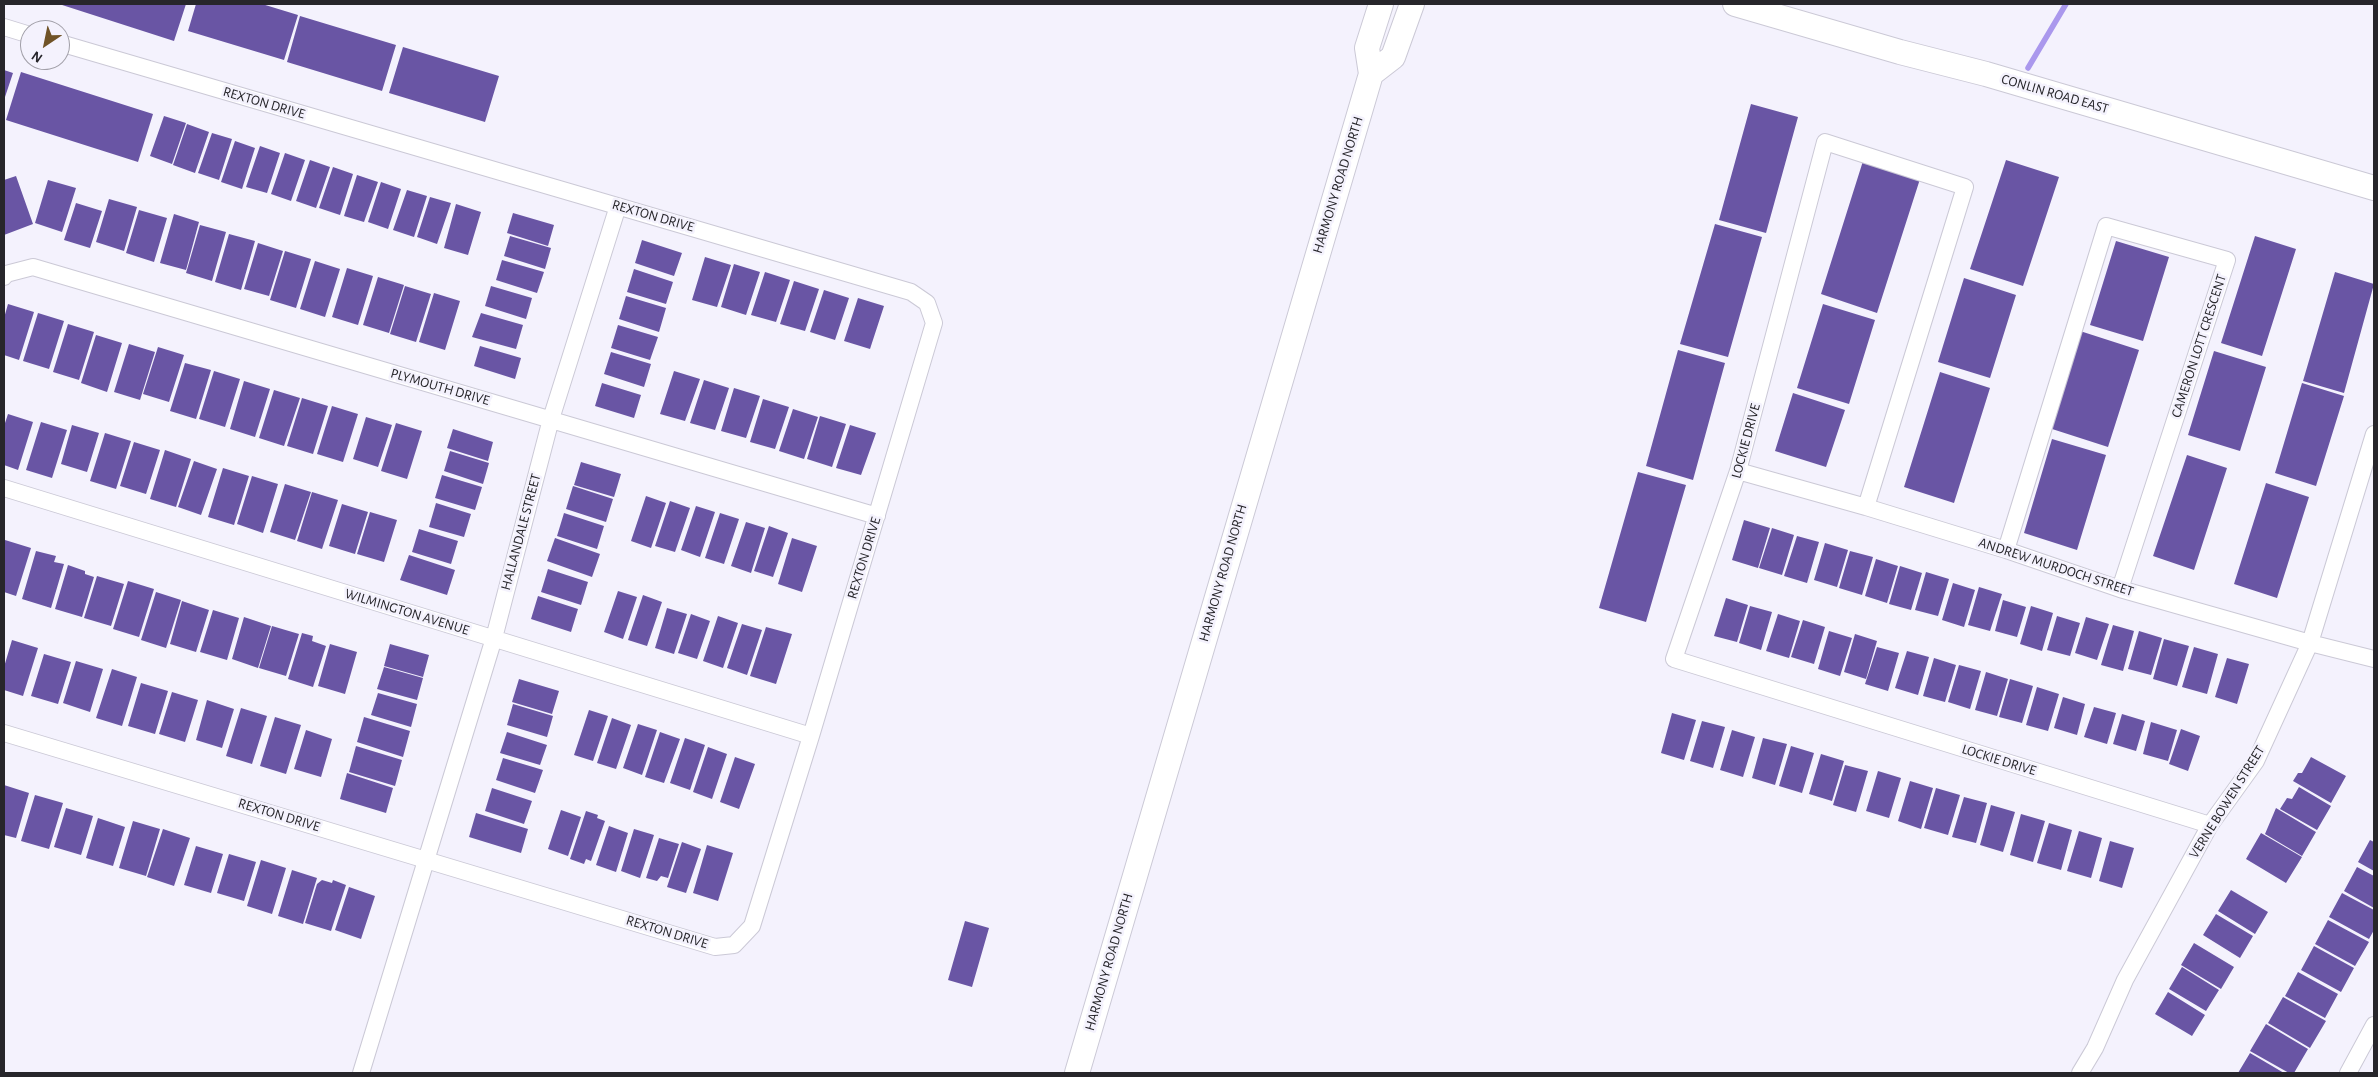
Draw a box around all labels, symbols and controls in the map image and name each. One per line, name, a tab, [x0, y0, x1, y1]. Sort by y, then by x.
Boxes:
north arrow	[20, 20, 70, 70]
text: N	[29, 48, 45, 65]
street label: CONLIN ROAD EAST	[1999, 71, 2111, 117]
street label: REXTON DRIVE	[221, 83, 307, 123]
street label: HARMONY ROAD NORTH	[1309, 114, 1367, 256]
street label: REXTON DRIVE	[610, 196, 696, 236]
street label: CAMERON LOTT CRESCENT	[2168, 272, 2230, 420]
street label: PLYMOUTH DRIVE	[389, 365, 491, 409]
street label: LOCKIE DRIVE	[1728, 402, 1764, 480]
street label: HALLANDALE STREET	[497, 472, 545, 592]
street label: HARMONY ROAD NORTH	[1195, 502, 1251, 644]
street label: REXTON DRIVE	[844, 515, 884, 601]
street label: ANDREW MURDOCH STREET	[1976, 534, 2136, 600]
street label: WILMINGTON AVENUE	[343, 585, 471, 639]
street label: LOCKIE DRIVE	[1960, 741, 2038, 779]
street label: VERNE BOWEN STREET	[2186, 743, 2268, 861]
street label: REXTON DRIVE	[236, 795, 322, 835]
street label: HARMONY ROAD NORTH	[1081, 891, 1137, 1033]
street label: REXTON DRIVE	[624, 912, 710, 952]

